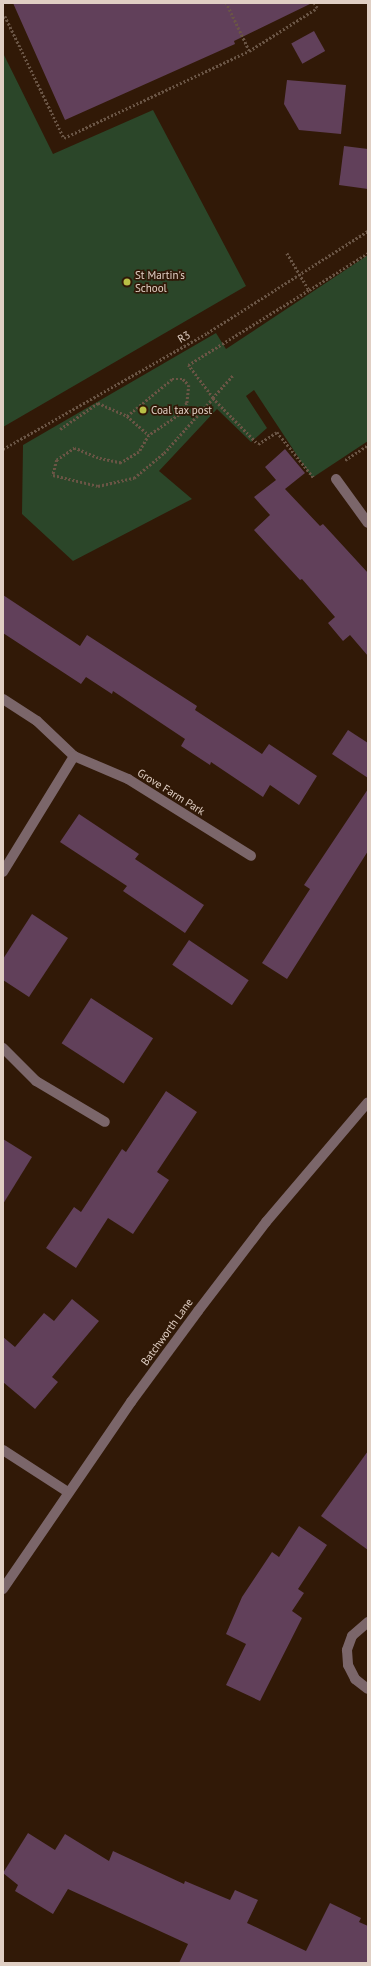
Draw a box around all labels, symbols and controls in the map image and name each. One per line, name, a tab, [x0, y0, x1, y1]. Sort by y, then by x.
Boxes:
place label: St Martin's School	[135, 269, 185, 295]
marker: St Martin's School	[122, 277, 132, 287]
street label: R3	[175, 328, 193, 346]
place label: Coal tax post	[151, 403, 212, 417]
marker: Coal tax post	[138, 405, 148, 415]
street label: Grove Farm Park	[135, 766, 207, 818]
street label: Batchworth Lane	[138, 1296, 196, 1368]

